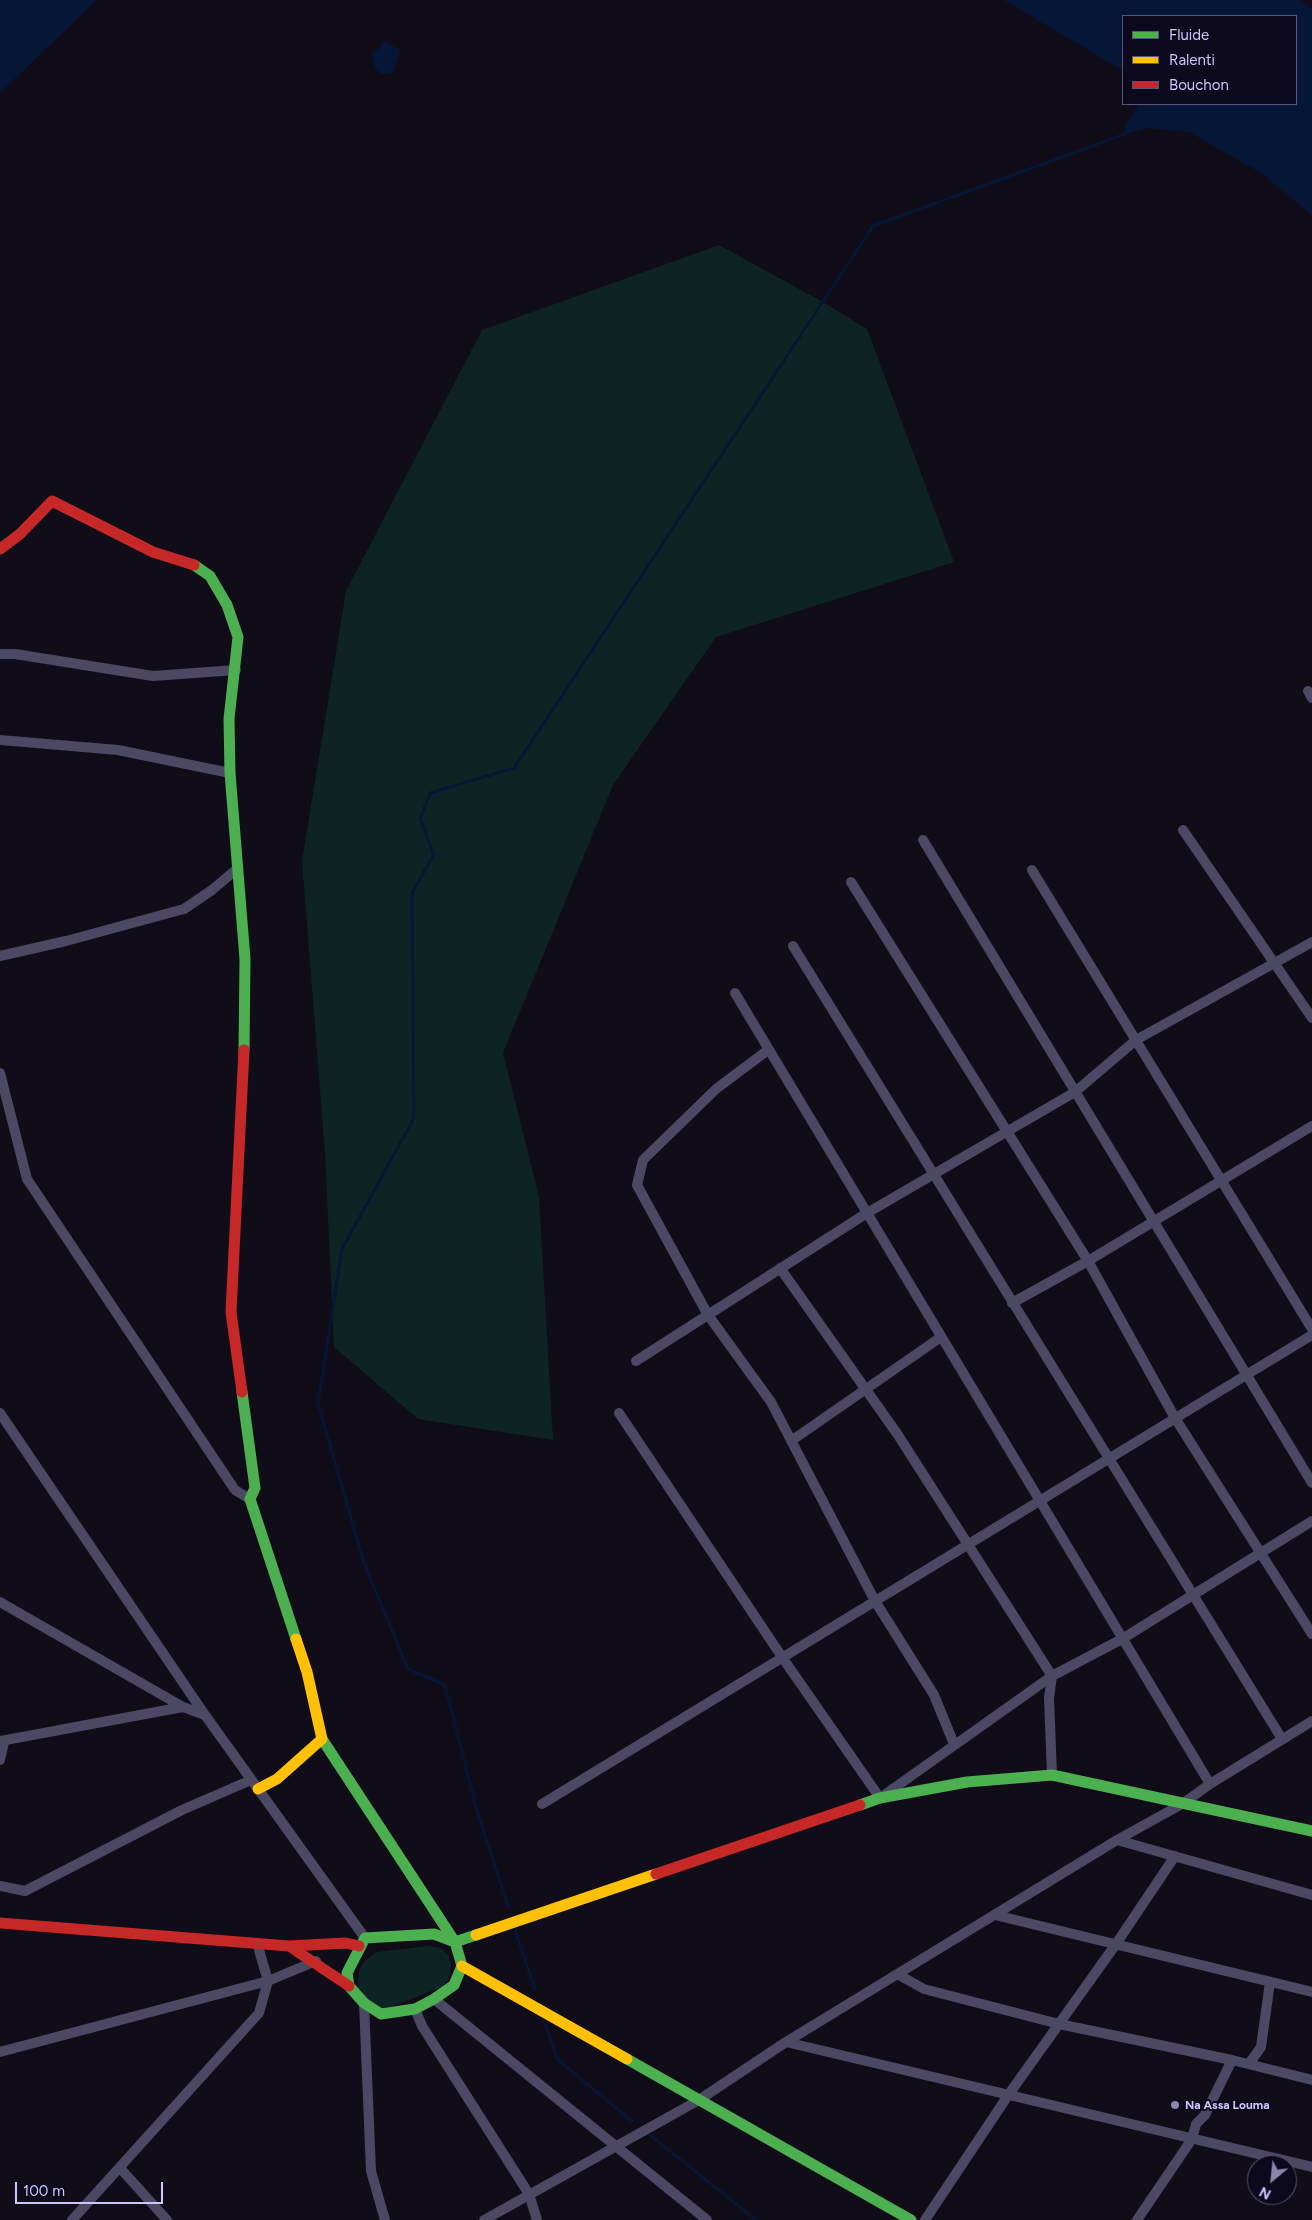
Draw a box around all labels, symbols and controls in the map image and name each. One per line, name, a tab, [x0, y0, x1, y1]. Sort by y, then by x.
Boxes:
legend	[1122, 15, 1297, 105]
text: Fluide	[1169, 26, 1209, 44]
text: Ralenti	[1169, 51, 1215, 69]
text: Bouchon	[1169, 76, 1229, 94]
place label: Na Assa Louma	[1185, 2098, 1270, 2112]
marker: Na Assa Louma	[1169, 2099, 1181, 2111]
north arrow	[1247, 2155, 1297, 2205]
scale bar	[18, 2172, 165, 2204]
text: 100 m	[23, 2182, 65, 2200]
text: N	[1256, 2183, 1274, 2203]

